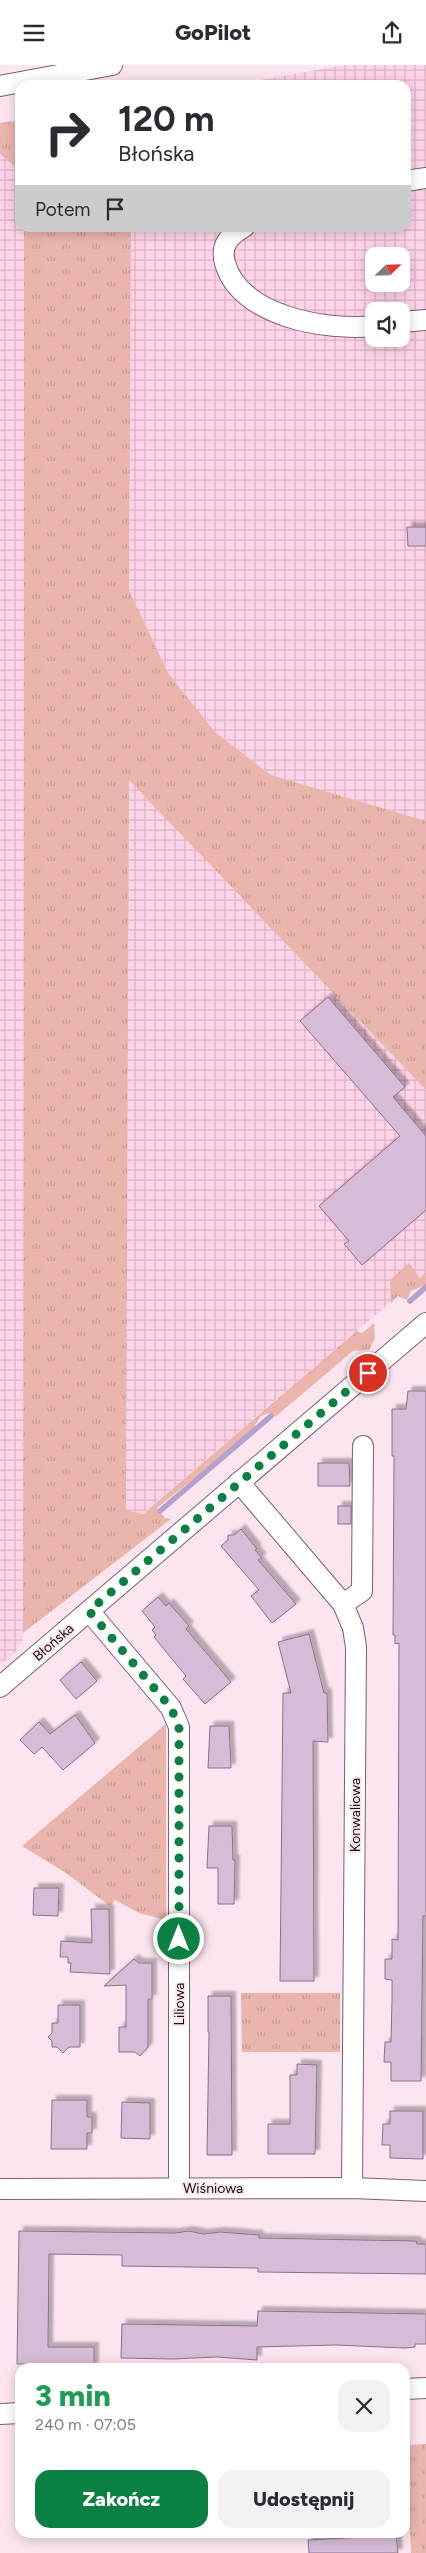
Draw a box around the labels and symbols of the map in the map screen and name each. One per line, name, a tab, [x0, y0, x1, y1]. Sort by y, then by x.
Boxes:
north arrow	[365, 247, 410, 293]
pin	[347, 1352, 389, 1394]
street label: Błońska	[29, 1620, 77, 1665]
street label: Konwaliowa	[347, 1778, 364, 1852]
position arrow	[152, 1912, 204, 1964]
street label: Liliowa	[171, 1983, 188, 2025]
street label: Wiśniowa	[183, 2180, 243, 2197]

